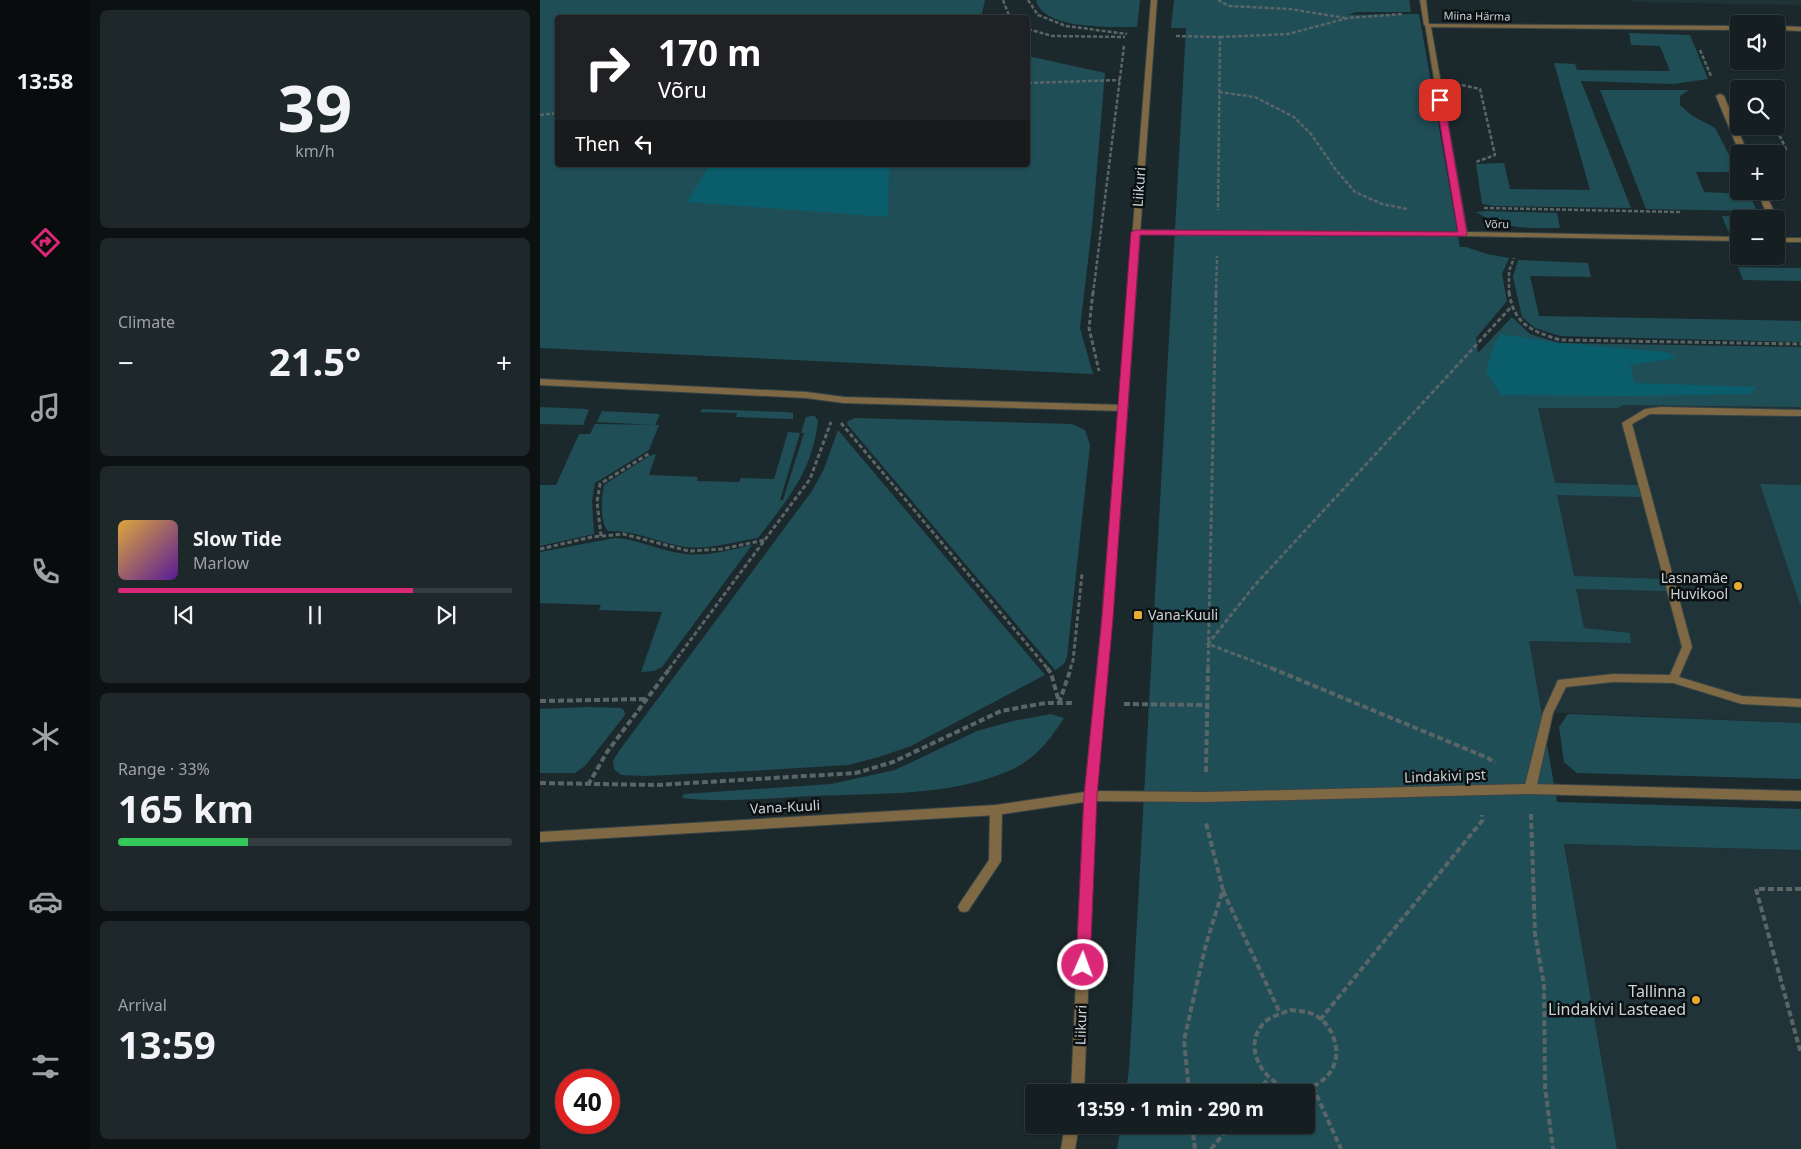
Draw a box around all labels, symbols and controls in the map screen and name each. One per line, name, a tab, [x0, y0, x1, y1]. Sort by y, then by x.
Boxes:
street label: Miina Härma	[1443, 7, 1511, 24]
map controls	[1730, 15, 1785, 265]
button: sound	[1730, 15, 1785, 70]
text: 170 m	[658, 29, 761, 76]
icon: right	[575, 35, 640, 100]
text: 39	[278, 63, 352, 151]
text: 13:58	[17, 65, 73, 95]
text: Võru	[658, 74, 707, 104]
pin	[1419, 79, 1461, 121]
button: search	[1730, 80, 1785, 135]
icon: arrive	[1426, 86, 1454, 114]
icon: left	[630, 130, 658, 158]
text: Then	[575, 131, 620, 157]
text: km/h	[295, 140, 335, 162]
button: +	[1730, 145, 1785, 200]
street label: Liikuri	[1128, 166, 1149, 208]
button: −	[1730, 210, 1785, 265]
street label: Võru	[1485, 216, 1509, 231]
icon: directions	[28, 225, 63, 260]
text: Climate	[118, 311, 175, 333]
text: 21.5°	[269, 335, 361, 387]
text: −	[118, 343, 134, 381]
text: +	[496, 343, 512, 381]
icon: music	[28, 390, 63, 425]
text: Slow Tide	[193, 526, 282, 552]
text: Marlow	[193, 552, 249, 574]
icon: phone	[28, 554, 63, 589]
place label: Lasnamäe Huvikool	[1661, 568, 1728, 603]
marker: Lasnamäe Huvikool	[1732, 580, 1744, 592]
icon: previous	[170, 601, 198, 629]
icon: pause	[301, 601, 329, 629]
icon: next	[432, 601, 460, 629]
place label: Vana-Kuuli	[1148, 605, 1218, 624]
marker: Vana-Kuuli	[1132, 609, 1144, 621]
icon: climate	[28, 719, 63, 754]
text: Range · 33%	[118, 758, 210, 780]
street label: Lindakivi pst	[1404, 765, 1486, 786]
text: 165 km	[118, 782, 254, 834]
street label: Vana-Kuuli	[749, 795, 821, 818]
icon: car	[28, 884, 63, 919]
position arrow	[1056, 938, 1108, 990]
place label: Tallinna Lindakivi Lasteaed	[1548, 980, 1686, 1020]
text: Arrival	[118, 994, 167, 1016]
marker: Tallinna Lindakivi Lasteaed	[1690, 994, 1702, 1006]
street label: Liikuri	[1070, 1005, 1091, 1045]
text: 13:59	[118, 1018, 216, 1070]
icon: filters	[28, 1049, 63, 1084]
speed limit sign: 40	[555, 1069, 620, 1134]
text: 13:59 · 1 min · 290 m	[1076, 1096, 1264, 1122]

